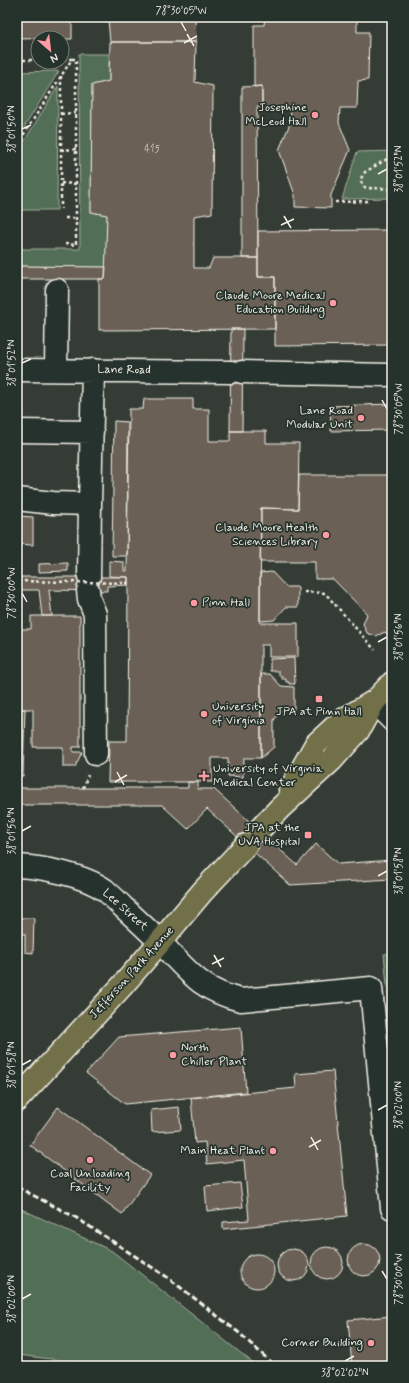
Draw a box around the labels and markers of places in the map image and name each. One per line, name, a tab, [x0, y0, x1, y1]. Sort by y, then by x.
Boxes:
place label: Josephine McLeod Hall	[245, 100, 307, 130]
marker: Josephine McLeod Hall	[310, 110, 320, 120]
place label: Claude Moore Medical Education Building	[216, 288, 325, 318]
marker: Claude Moore Medical Education Building	[328, 298, 338, 308]
place label: Lane Road Modular Unit	[286, 403, 353, 433]
marker: Lane Road Modular Unit	[356, 413, 366, 423]
place label: Claude Moore Health Sciences Library	[215, 520, 318, 550]
marker: Claude Moore Health Sciences Library	[321, 530, 331, 540]
place label: Pinn Hall	[202, 595, 250, 611]
marker: Pinn Hall	[189, 598, 199, 608]
marker: JPA at Pinn Hall	[314, 694, 324, 704]
place label: University of Virginia	[212, 699, 265, 729]
place label: JPA at Pinn Hall	[276, 704, 362, 720]
marker: University of Virginia	[199, 709, 209, 719]
place label: University of Virginia Medical Center	[213, 761, 323, 791]
marker: University of Virginia Medical Center	[198, 770, 210, 782]
place label: JPA at the UVA Hospital	[238, 820, 300, 850]
marker: JPA at the UVA Hospital	[303, 830, 313, 840]
place label: North Chiller Plant	[181, 1040, 247, 1070]
marker: North Chiller Plant	[168, 1050, 178, 1060]
place label: Main Heat Plant	[180, 1143, 266, 1159]
marker: Main Heat Plant	[268, 1146, 278, 1156]
marker: Coal Unloading Facility	[85, 1155, 95, 1165]
place label: Coal Unloading Facility	[50, 1166, 130, 1196]
place label: Corner Building	[281, 1335, 363, 1351]
marker: Corner Building	[366, 1338, 376, 1348]

